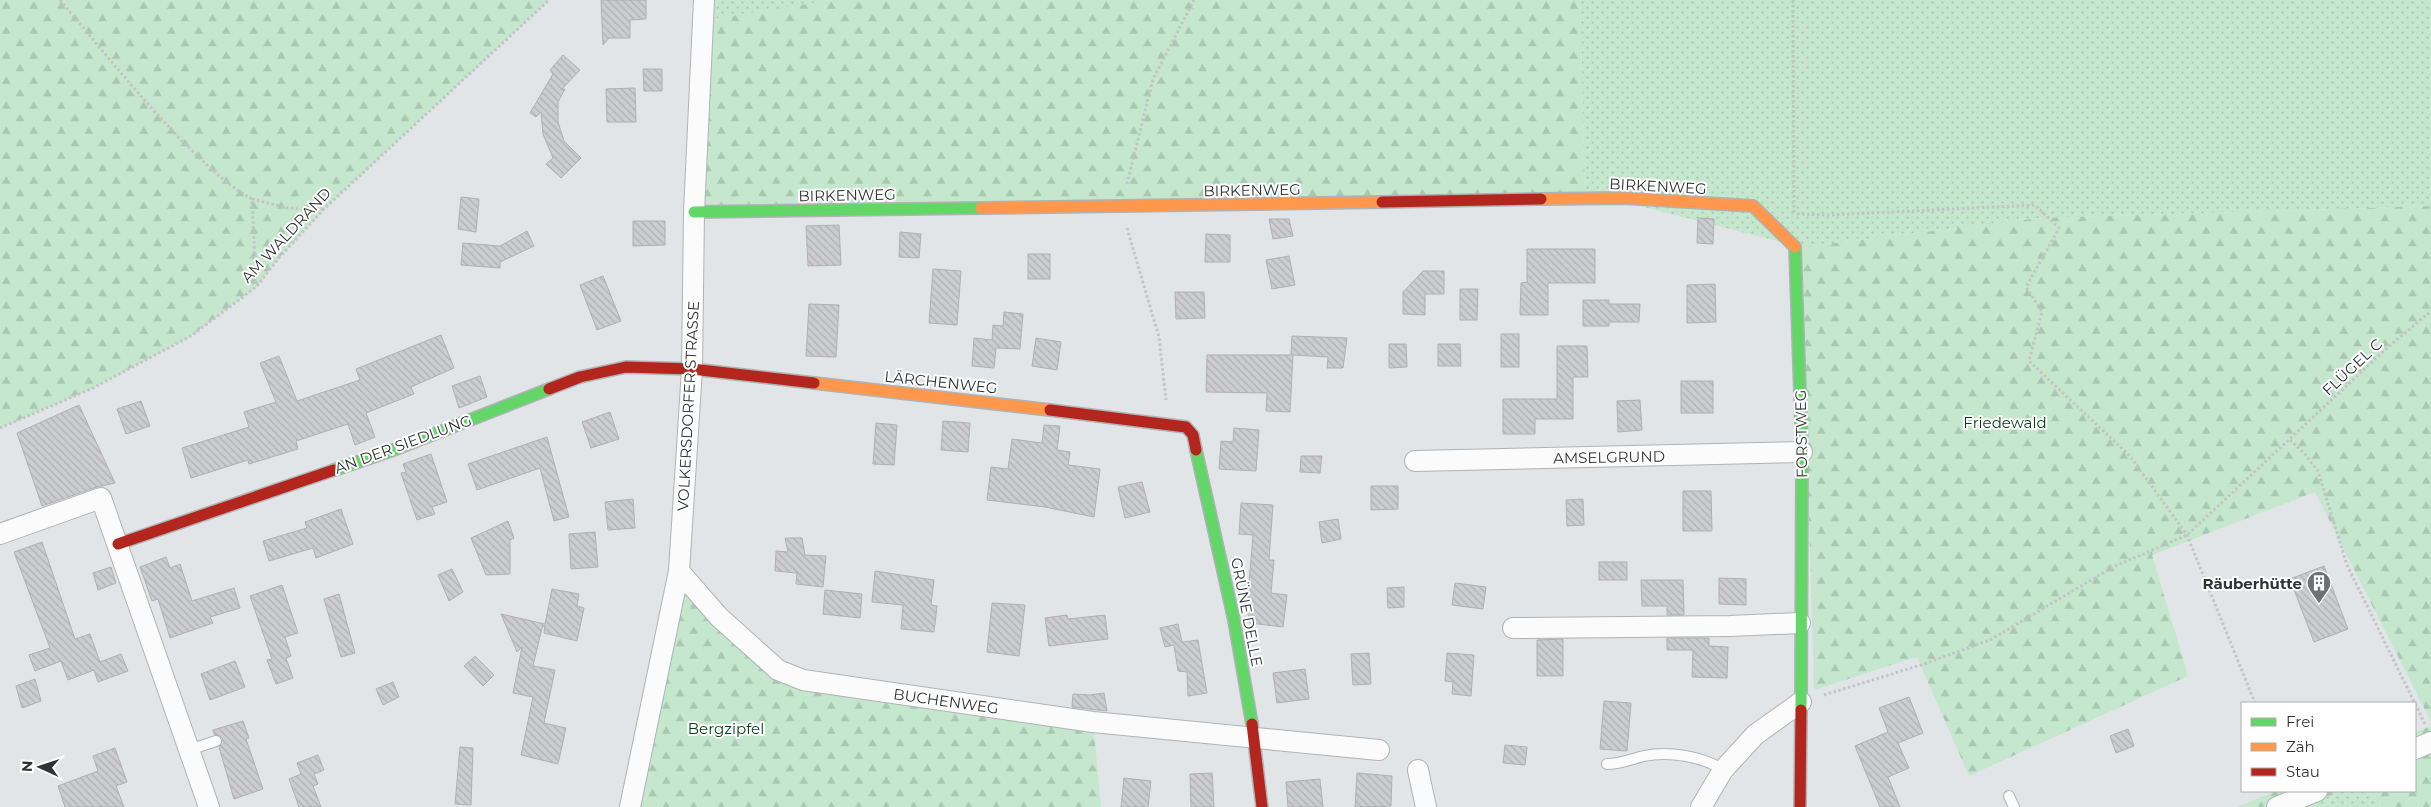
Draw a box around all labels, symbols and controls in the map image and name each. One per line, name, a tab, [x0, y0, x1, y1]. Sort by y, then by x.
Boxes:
street label: BIRKENWEG	[1609, 174, 1707, 198]
street label: BIRKENWEG	[1203, 180, 1301, 200]
street label: AM WALDRAND	[237, 183, 335, 287]
street label: BIRKENWEG	[798, 185, 896, 205]
street label: VOLKERSDORFER STRASSE	[673, 301, 703, 511]
street label: FLÜGEL C	[2318, 334, 2386, 400]
street label: LÄRCHENWEG	[884, 367, 998, 397]
street label: FORSTWEG	[1791, 390, 1811, 478]
street label: AN DER SIEDLUNG	[332, 410, 474, 478]
park label: Friedewald	[1963, 413, 2047, 432]
street label: AMSELGRUND	[1553, 447, 1665, 467]
street label: GRÜNE DELLE	[1227, 556, 1267, 668]
building icon: Räuberhütte	[2306, 570, 2332, 604]
place label: Räuberhütte	[2203, 574, 2302, 593]
street label: BUCHENWEG	[892, 684, 1000, 718]
legend	[2241, 702, 2416, 792]
text: Frei	[2286, 712, 2314, 731]
park label: Bergzipfel	[688, 719, 764, 738]
text: Zäh	[2286, 737, 2315, 756]
north arrow	[15, 742, 65, 792]
text: N	[18, 760, 36, 772]
text: Stau	[2286, 762, 2320, 781]

